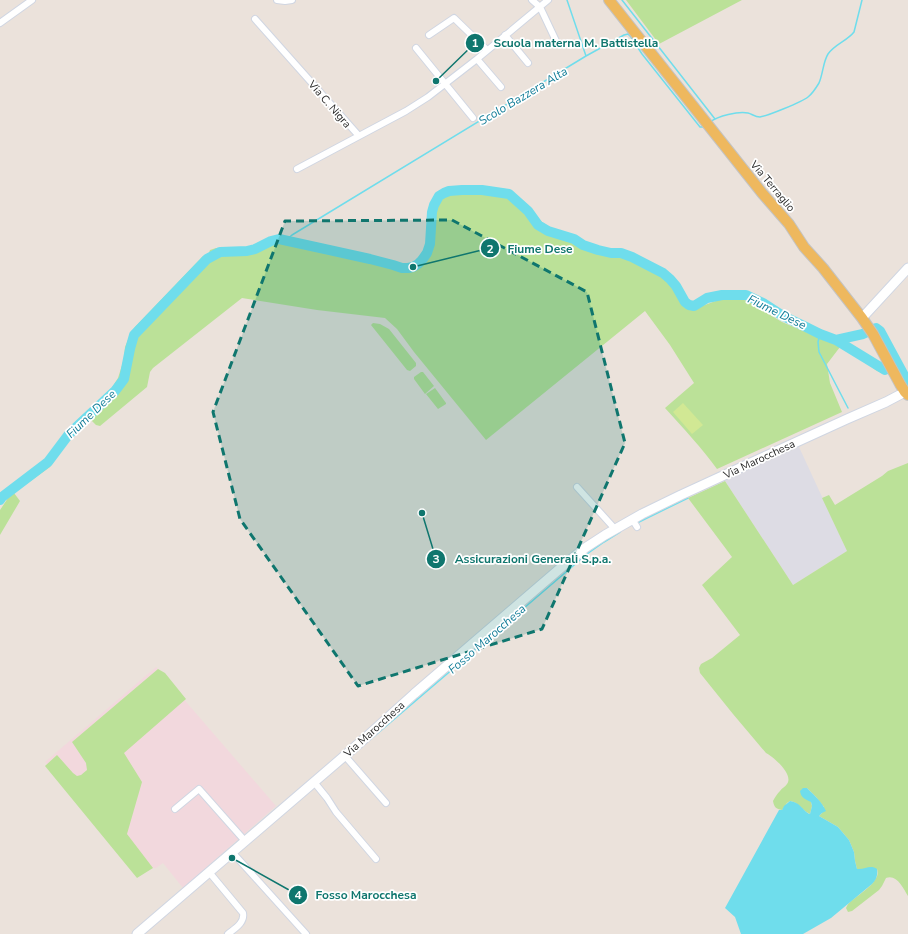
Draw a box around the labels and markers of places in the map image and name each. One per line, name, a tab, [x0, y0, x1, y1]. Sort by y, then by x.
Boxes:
callout: Scuola materna M. Battistella	[465, 31, 666, 55]
callout: Fiume Dese	[480, 236, 581, 260]
callout: Assicurazioni Generali S.p.a.	[426, 547, 619, 571]
callout: Fosso Marocchesa	[288, 883, 424, 907]

